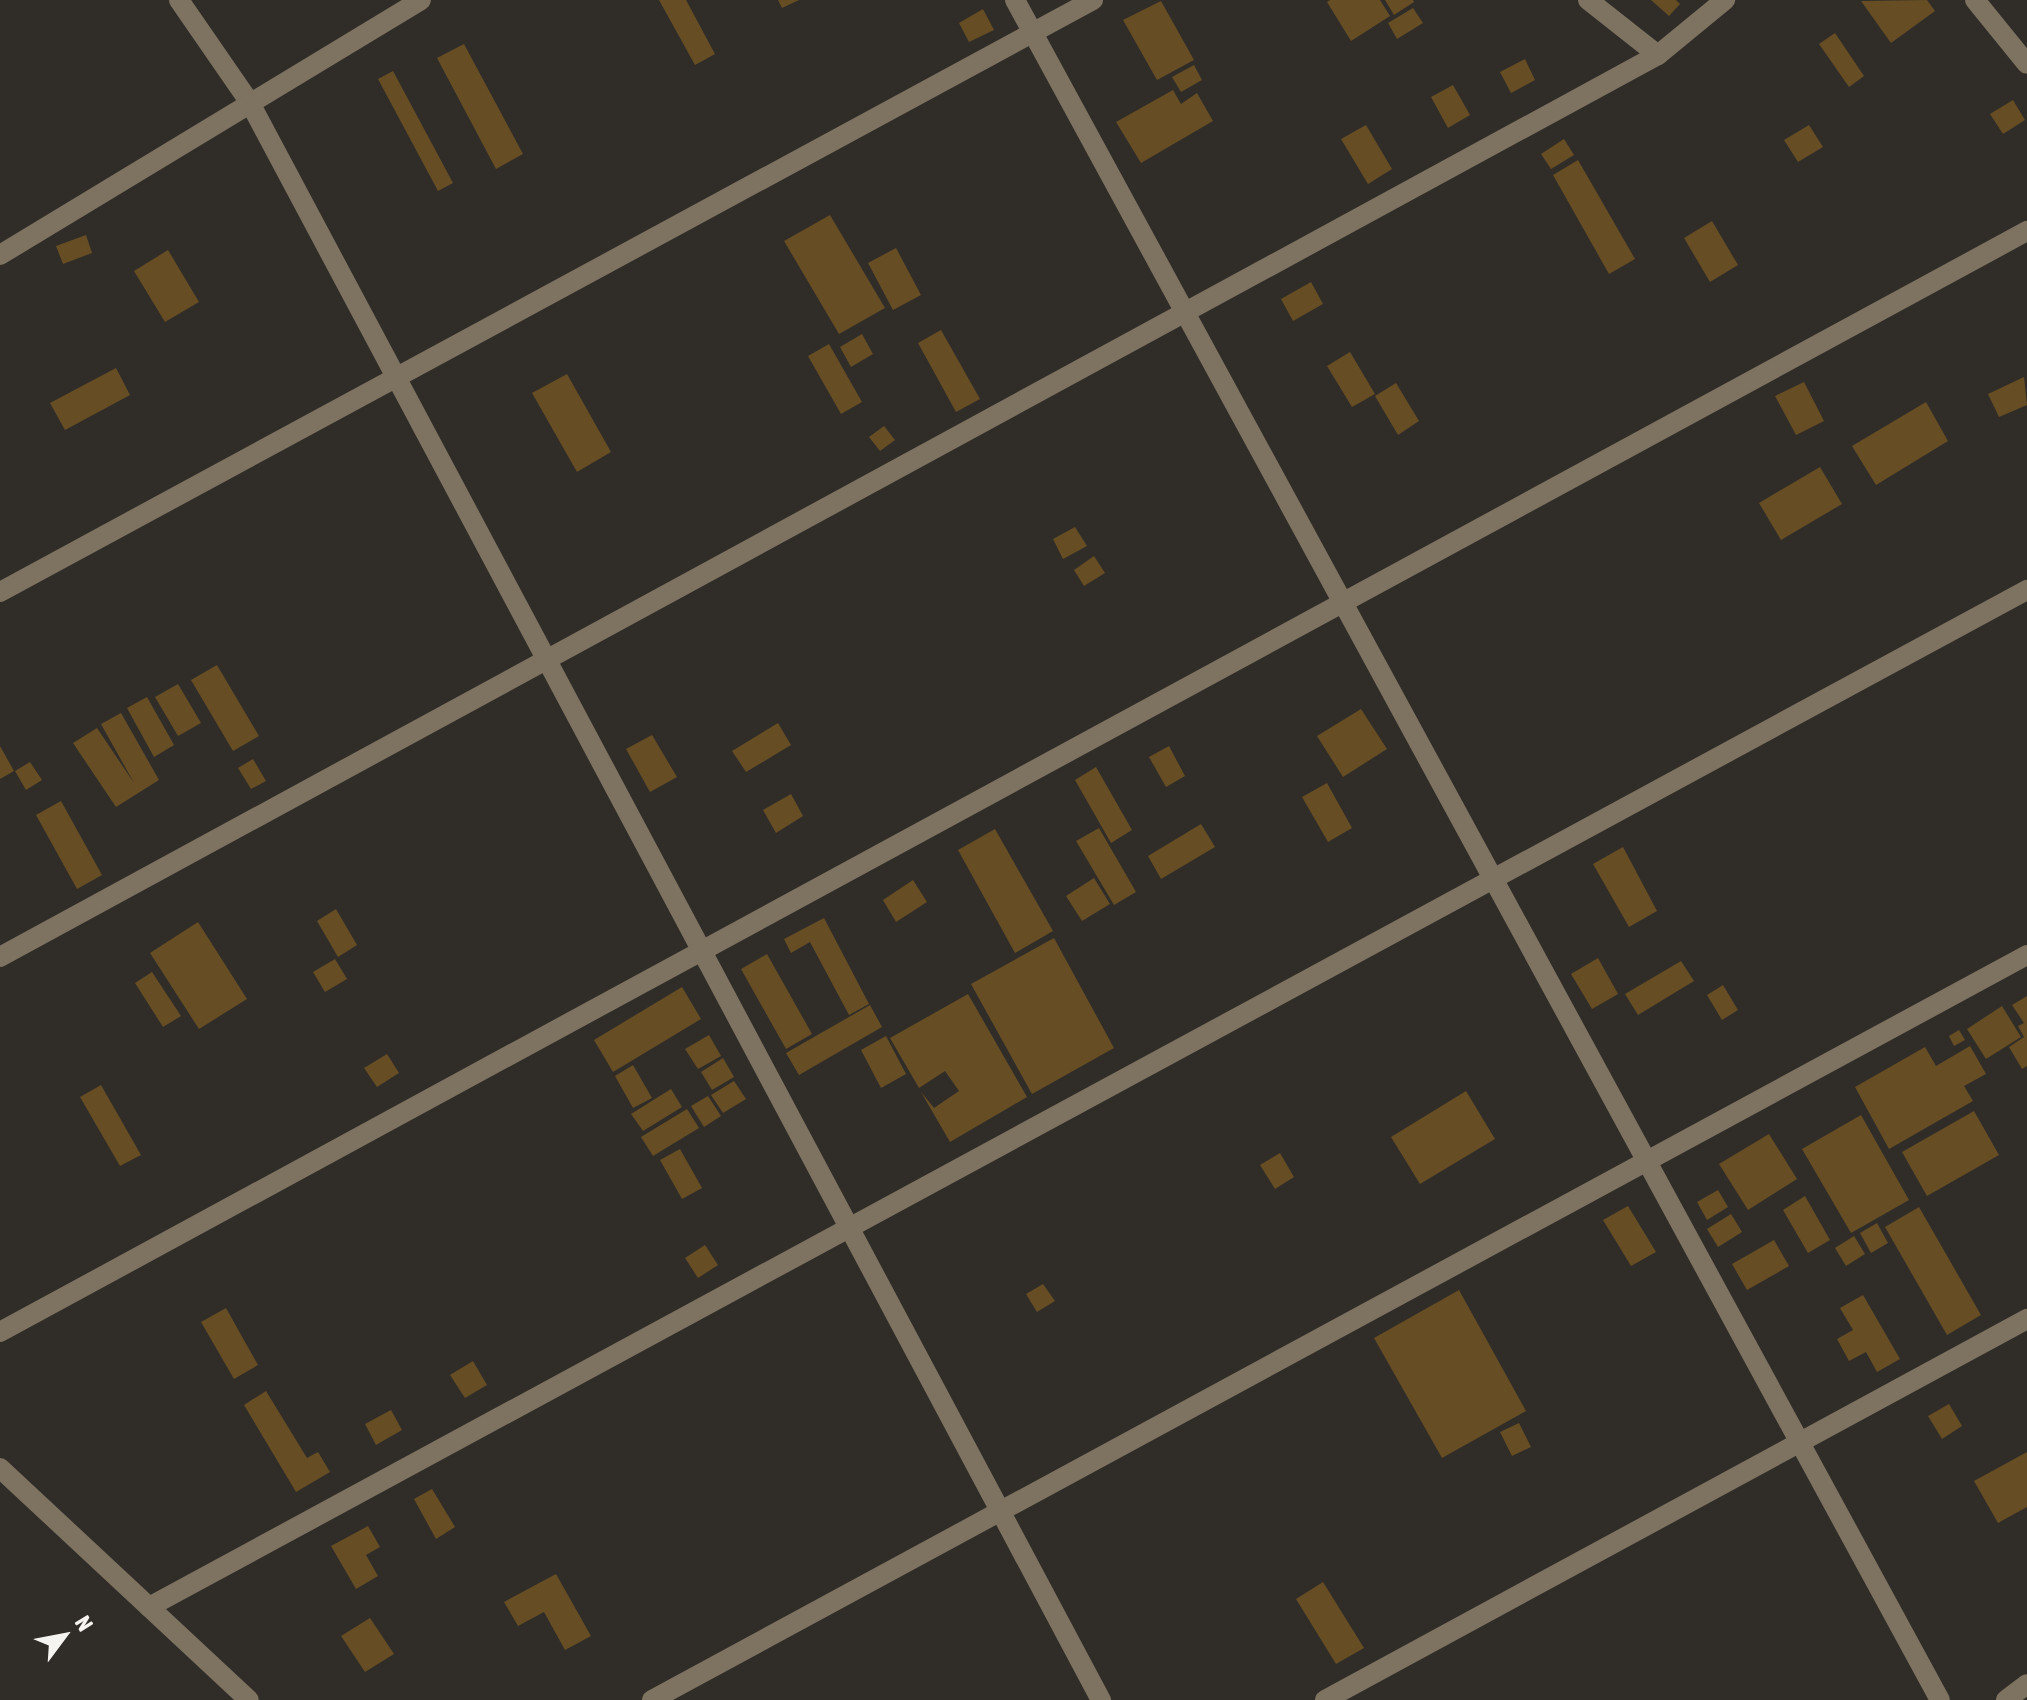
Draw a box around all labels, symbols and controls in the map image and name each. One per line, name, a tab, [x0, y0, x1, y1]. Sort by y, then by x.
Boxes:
north arrow	[24, 1596, 104, 1676]
text: N	[70, 1611, 99, 1636]

